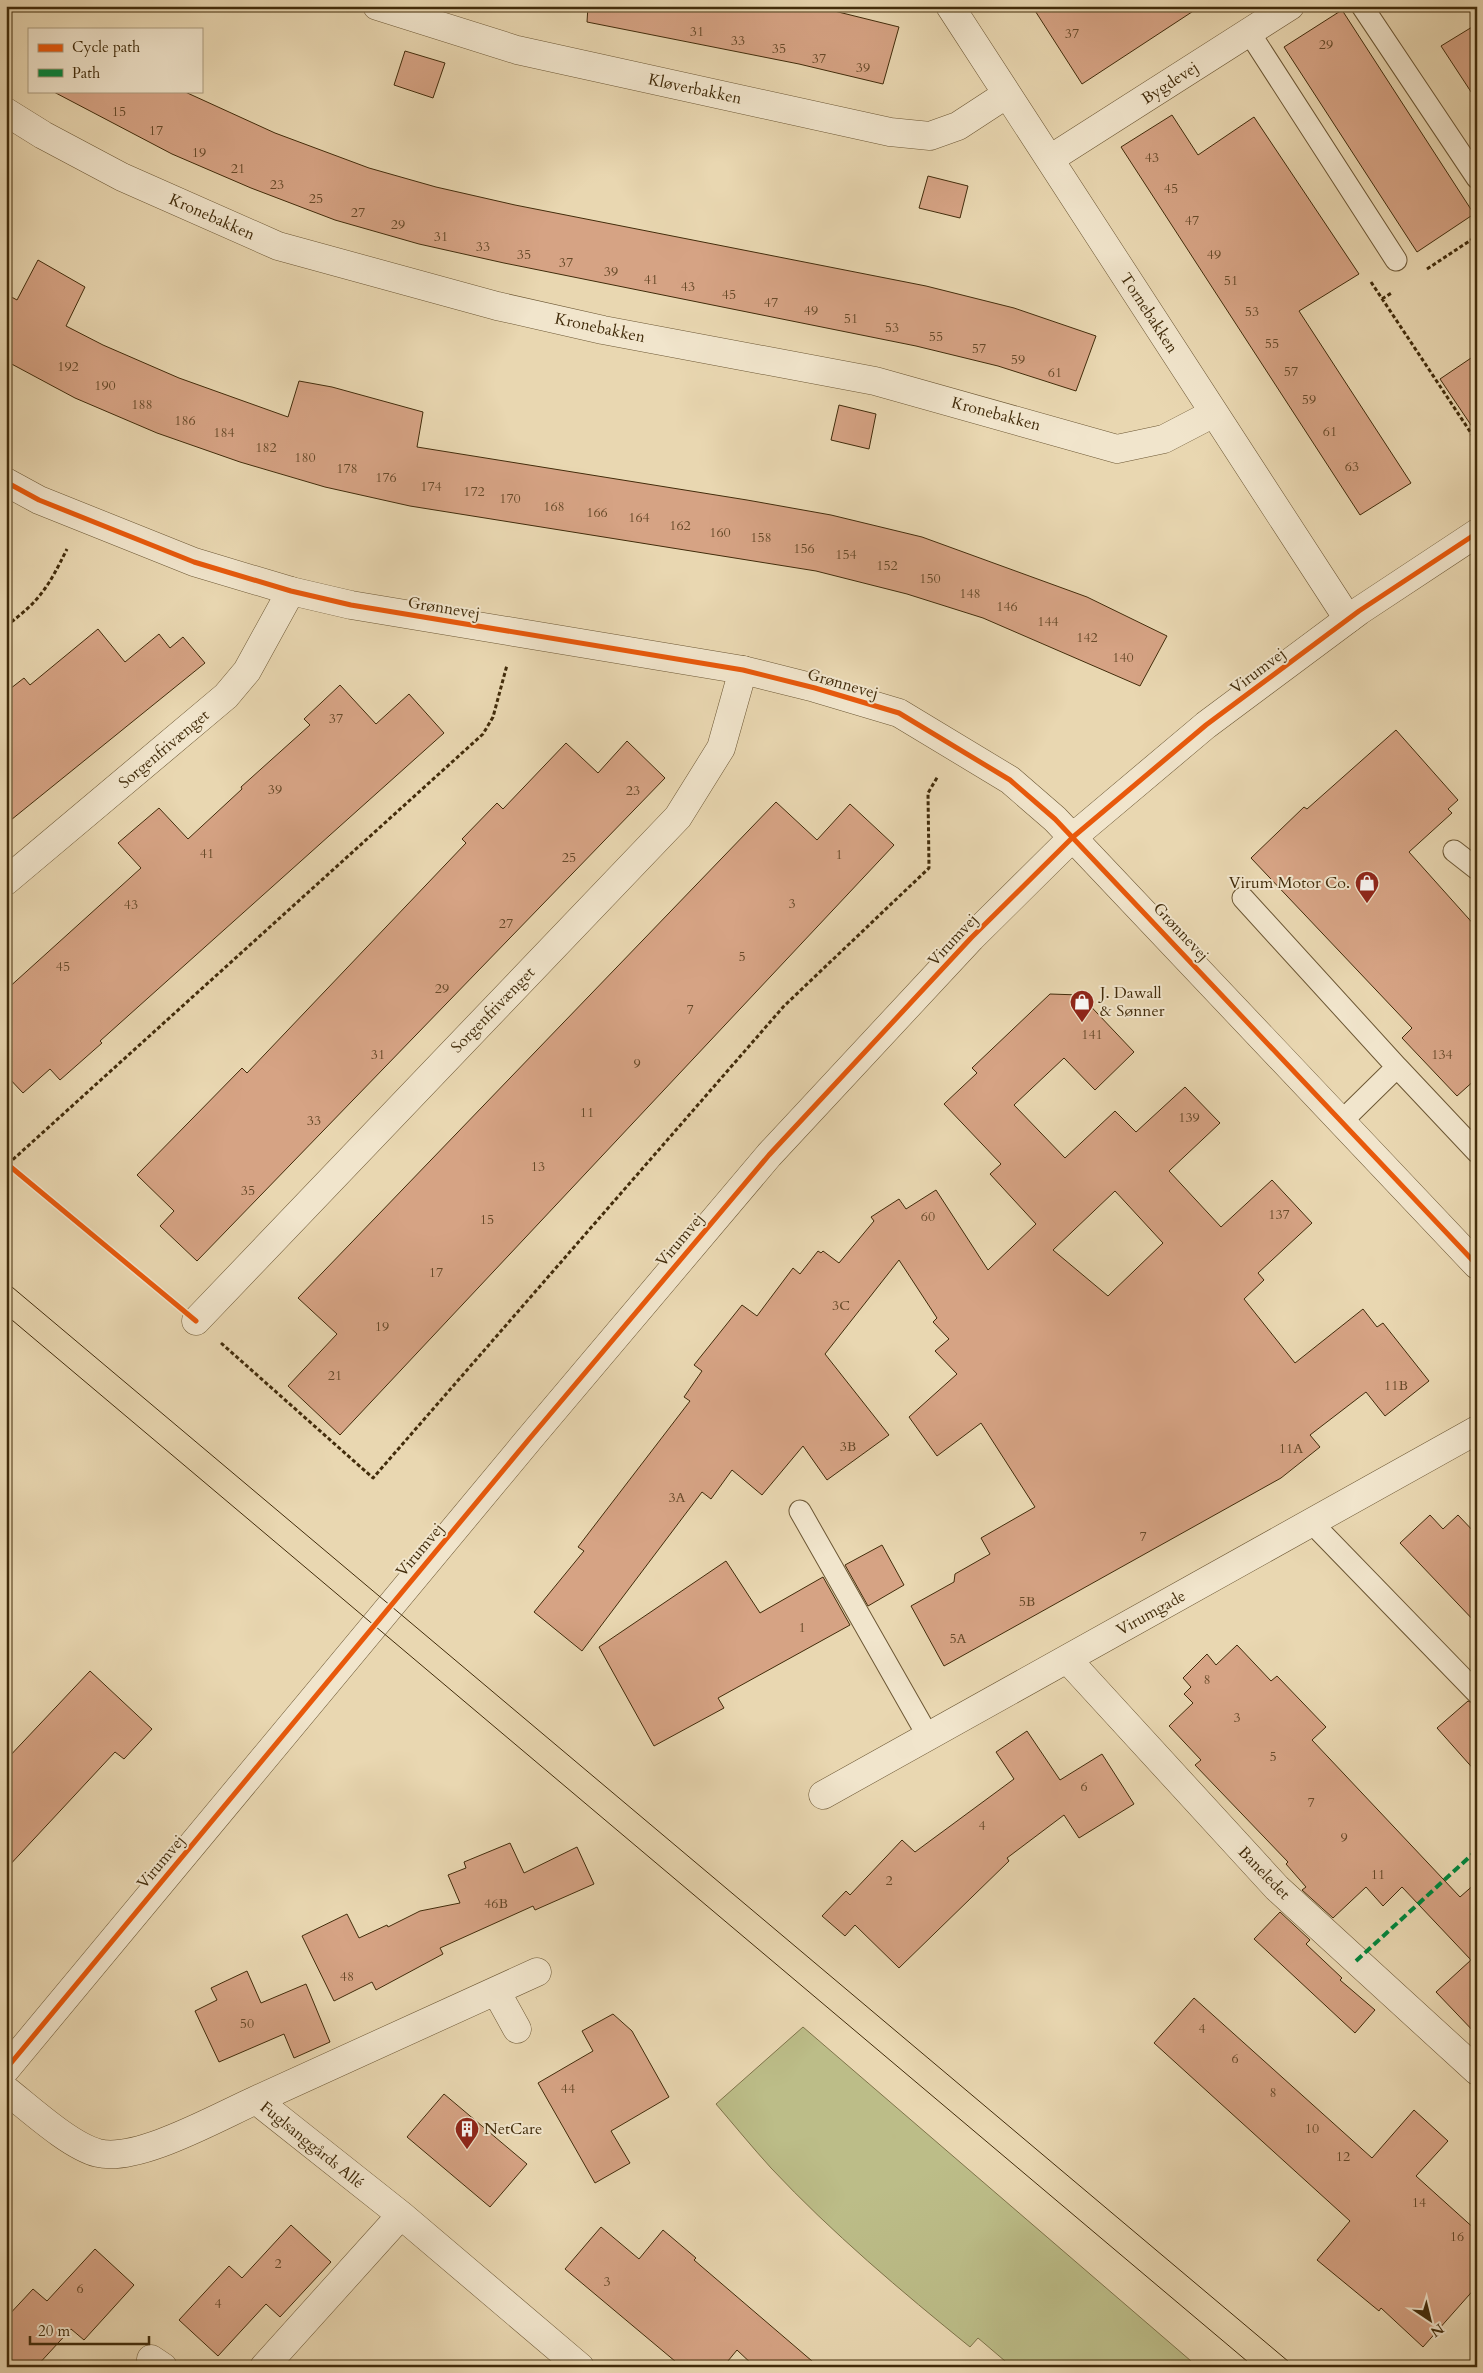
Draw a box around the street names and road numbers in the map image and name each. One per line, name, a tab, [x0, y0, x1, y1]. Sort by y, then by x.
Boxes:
street label: Bygdevej	[1137, 56, 1203, 110]
street label: Kløverbakken	[646, 68, 744, 110]
street label: Kronebakken	[166, 188, 258, 246]
street label: Tornebakken	[1115, 269, 1183, 357]
street label: Kronebakken	[553, 308, 647, 348]
street label: Kronebakken	[949, 392, 1043, 436]
street label: Grønnevej	[406, 591, 482, 625]
street label: Virumvej	[1226, 643, 1290, 699]
street label: Grønnevej	[805, 663, 881, 705]
street label: Sorgenfrivænget	[114, 704, 214, 794]
street label: Grønnevej	[1148, 898, 1214, 966]
street label: Virumvej	[923, 909, 983, 971]
street label: Sorgenfrivænget	[446, 962, 540, 1058]
street label: Virumvej	[651, 1208, 709, 1272]
street label: Virumvej	[391, 1518, 449, 1582]
street label: Virumgade	[1112, 1585, 1190, 1641]
street label: Virumvej	[132, 1830, 190, 1894]
street label: Baneledet	[1233, 1842, 1295, 1904]
street label: Fuglsanggårds Allé	[255, 2096, 369, 2194]

